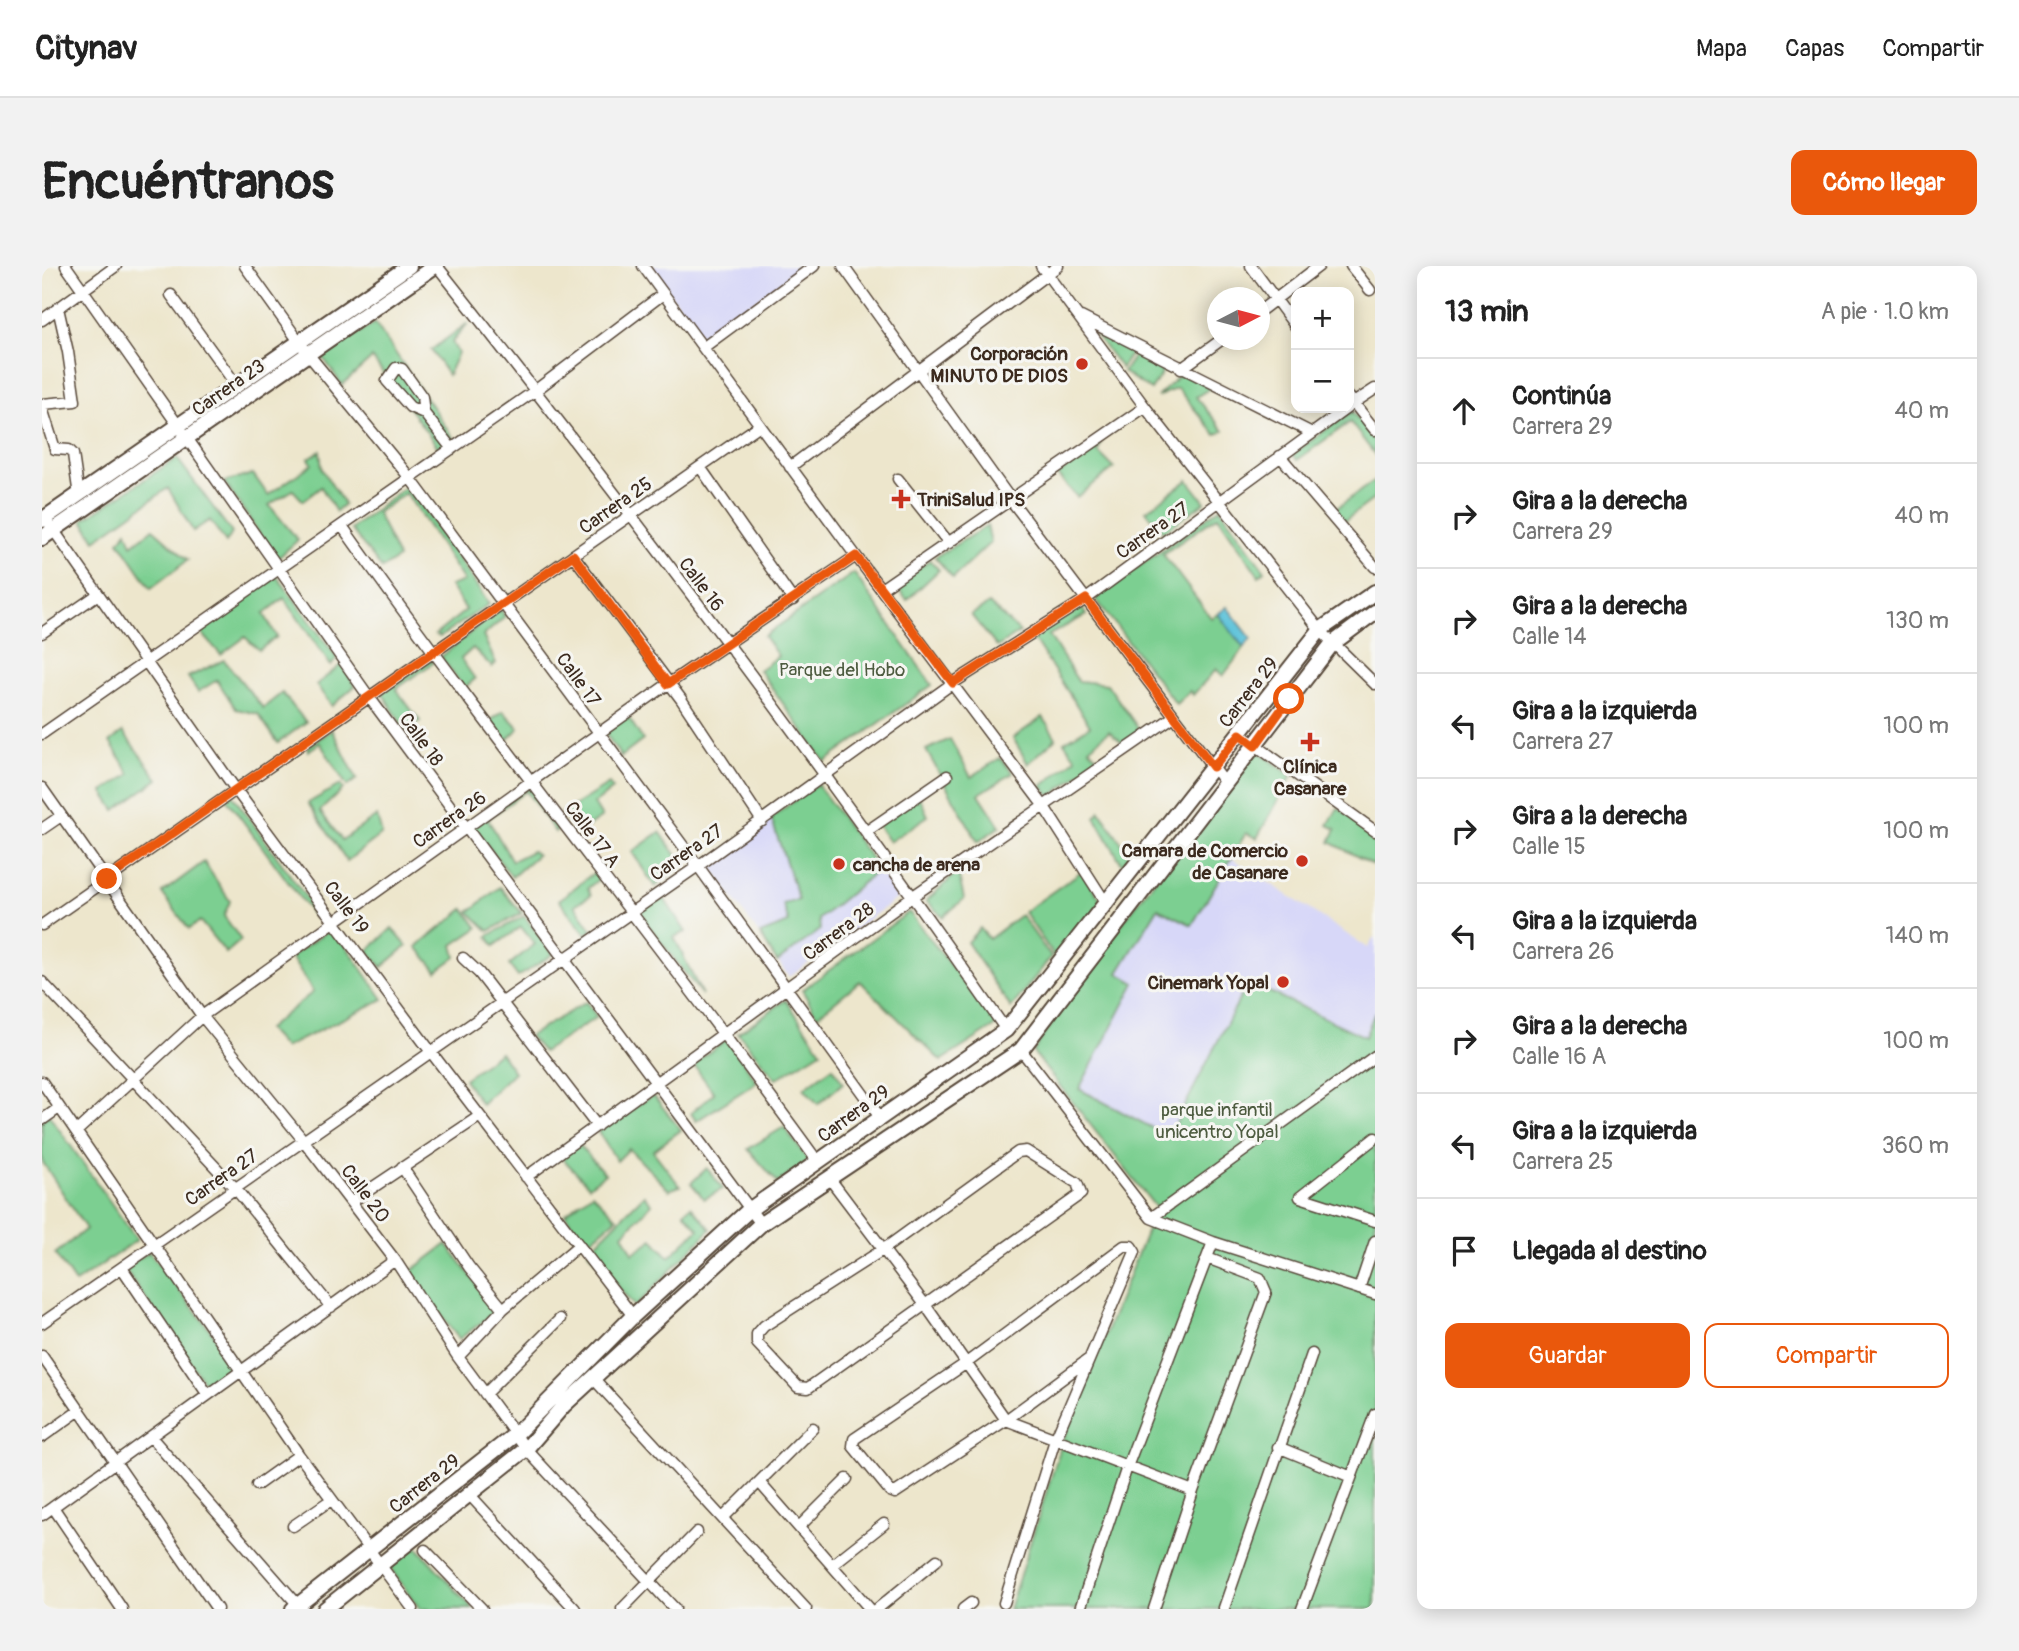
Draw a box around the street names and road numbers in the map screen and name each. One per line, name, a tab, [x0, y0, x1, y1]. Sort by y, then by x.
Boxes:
street label: Carrera 23	[187, 354, 270, 422]
street label: Carrera 25	[574, 472, 657, 540]
street label: Carrera 27	[1111, 497, 1194, 565]
street label: Calle 16	[673, 553, 729, 616]
street label: Calle 17	[551, 648, 606, 711]
street label: Carrera 29	[1214, 652, 1284, 733]
street label: Calle 18	[394, 708, 449, 771]
street label: Carrera 26	[408, 786, 491, 854]
street label: Calle 17 A	[559, 797, 625, 873]
street label: Carrera 27	[645, 819, 728, 887]
street label: Calle 19	[318, 876, 374, 939]
street label: Carrera 28	[798, 897, 879, 966]
street label: Carrera 29	[813, 1080, 894, 1148]
street label: Carrera 27	[180, 1144, 263, 1212]
street label: Calle 20	[336, 1160, 395, 1227]
street label: Carrera 29	[384, 1449, 465, 1519]

